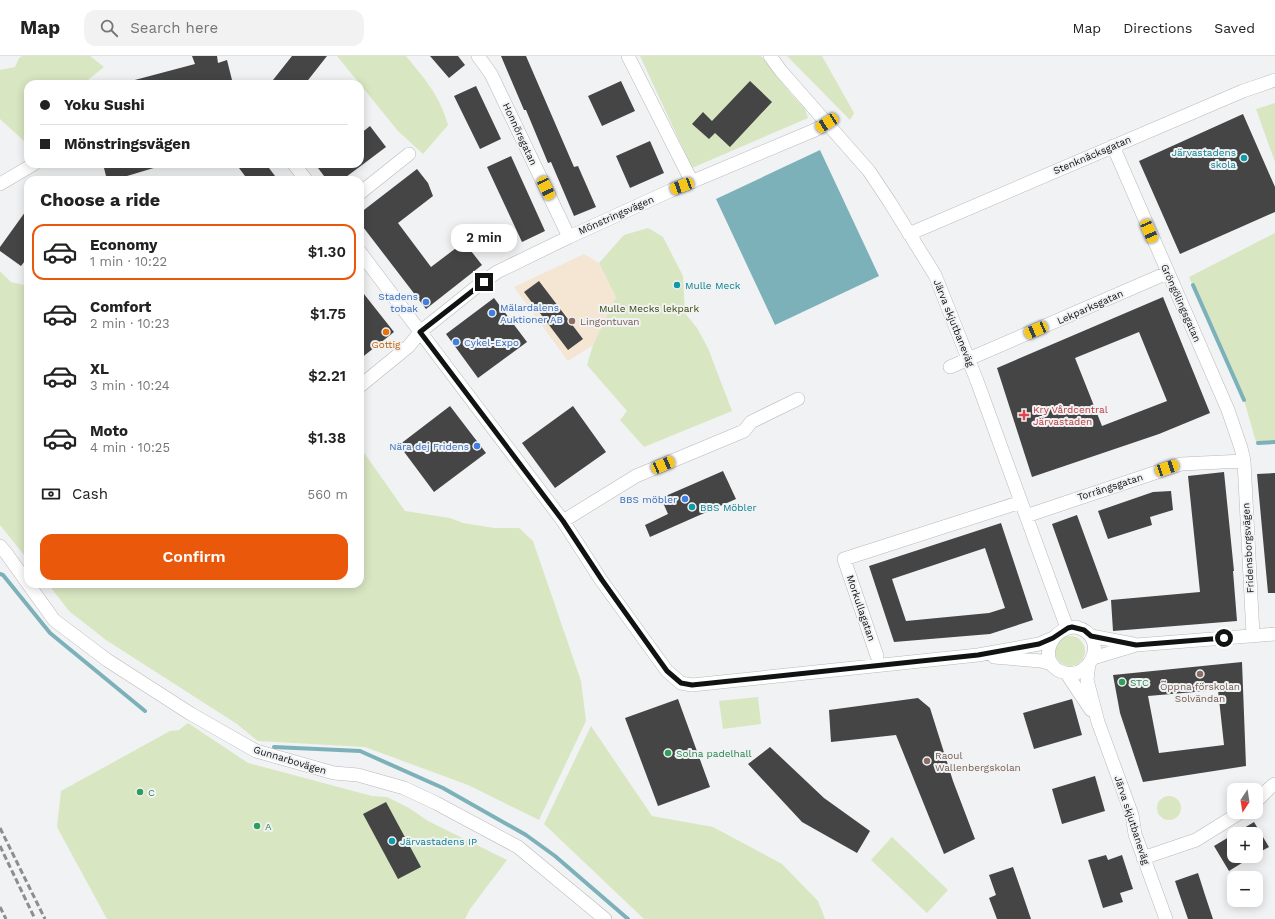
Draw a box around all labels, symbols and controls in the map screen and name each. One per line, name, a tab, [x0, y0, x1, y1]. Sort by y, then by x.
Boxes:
search box	[84, 10, 364, 46]
text: Map	[20, 16, 60, 39]
icon: search	[98, 17, 120, 39]
text: Search here	[130, 19, 218, 37]
text: Map	[1073, 20, 1101, 36]
text: Directions	[1123, 20, 1192, 36]
text: Saved	[1214, 20, 1255, 36]
text: Yoku Sushi	[64, 96, 145, 114]
street label: Honnörsgatan	[501, 101, 539, 167]
car	[814, 111, 840, 135]
street label: Stenknäcksgatan	[1051, 134, 1133, 176]
text: Mönstringsvägen	[64, 135, 190, 153]
place label: Järvastadens skola	[1171, 147, 1236, 170]
marker: Järvastadens skola	[1239, 153, 1249, 163]
car	[535, 175, 557, 201]
car	[669, 176, 695, 196]
text: Choose a ride	[40, 189, 160, 210]
street label: Mönstringsvägen	[577, 193, 655, 237]
car	[1139, 218, 1159, 244]
callout: 2 min	[451, 224, 517, 252]
text: 2 min	[466, 230, 502, 245]
icon: car	[42, 234, 78, 270]
text: Economy	[90, 236, 157, 254]
text: $1.30	[308, 243, 346, 261]
text: 1 min · 10:22	[90, 254, 167, 269]
street label: Gröngölingsgatan	[1159, 262, 1203, 344]
route end	[475, 273, 493, 291]
street label: Järva skjutbaneväg	[932, 278, 977, 369]
marker: Mulle Meck	[672, 280, 682, 290]
place label: Mulle Meck	[685, 280, 741, 291]
street label: Lekparksgatan	[1055, 288, 1125, 326]
place label: Stadens tobak	[378, 291, 418, 314]
icon: car	[42, 296, 78, 332]
marker: Stadens tobak	[421, 297, 431, 307]
text: Comfort	[90, 298, 151, 316]
place label: Mälardalens Auktioner AB	[500, 302, 563, 325]
park label: Mulle Mecks lekpark	[599, 303, 699, 314]
text: $1.75	[310, 305, 346, 323]
marker: Mälardalens Auktioner AB	[487, 308, 497, 318]
text: 2 min · 10:23	[90, 316, 170, 331]
marker: Lingontuvan	[567, 316, 577, 326]
place label: Lingontuvan	[580, 316, 640, 327]
car	[1023, 320, 1049, 340]
marker: Gottig	[381, 327, 391, 337]
marker: Cykel-Expo	[451, 337, 461, 347]
place label: Cykel-Expo	[464, 337, 519, 348]
place label: Gottig	[372, 339, 401, 350]
icon: car	[42, 358, 78, 394]
text: XL	[90, 360, 109, 378]
text: $2.21	[308, 367, 346, 385]
text: 3 min · 10:24	[90, 378, 170, 393]
place label: Kry Vårdcentral Järvastaden	[1033, 404, 1108, 427]
marker: Kry Vårdcentral Järvastaden	[1018, 409, 1030, 421]
icon: car	[42, 420, 78, 456]
text: Moto	[90, 422, 128, 440]
text: $1.38	[308, 429, 346, 447]
text: 4 min · 10:25	[90, 440, 170, 455]
place label: Nära dej Fridens	[389, 441, 469, 452]
marker: Nära dej Fridens	[472, 441, 482, 451]
car	[650, 455, 676, 475]
car	[1154, 458, 1180, 478]
street label: Torrängsgatan	[1076, 471, 1144, 503]
icon: cash	[40, 483, 62, 505]
text: Cash	[72, 485, 108, 503]
text: 560 m	[308, 487, 348, 502]
place label: BBS möbler	[619, 494, 677, 505]
marker: BBS möbler	[680, 494, 690, 504]
marker: BBS Möbler	[687, 502, 697, 512]
place label: BBS Möbler	[700, 502, 757, 513]
street label: Fridensborgsvägen	[1240, 503, 1256, 593]
button: Confirm	[40, 534, 348, 580]
street label: Morkullagatan	[845, 574, 877, 642]
route start	[1215, 629, 1233, 647]
marker: Öppna förskolan Solvändan	[1195, 669, 1205, 679]
marker: STC	[1117, 677, 1127, 687]
place label: STC	[1130, 677, 1149, 688]
place label: Öppna förskolan Solvändan	[1160, 681, 1240, 704]
street label: Gunnarbovägen	[252, 744, 328, 776]
marker: Solna padelhall	[663, 748, 673, 758]
place label: Solna padelhall	[676, 748, 752, 759]
place label: Raoul Wallenbergskolan	[935, 750, 1021, 773]
marker: Raoul Wallenbergskolan	[922, 756, 932, 766]
street label: Järva skjutbaneväg	[1112, 774, 1152, 867]
north arrow	[1227, 783, 1263, 819]
map controls	[1227, 783, 1263, 907]
marker: C	[135, 787, 145, 797]
place label: C	[148, 787, 155, 798]
marker: A	[252, 821, 262, 831]
place label: A	[265, 821, 272, 832]
button: +	[1227, 827, 1263, 863]
marker: Järvastadens IP	[387, 836, 397, 846]
place label: Järvastadens IP	[400, 836, 477, 847]
button: −	[1227, 871, 1263, 907]

